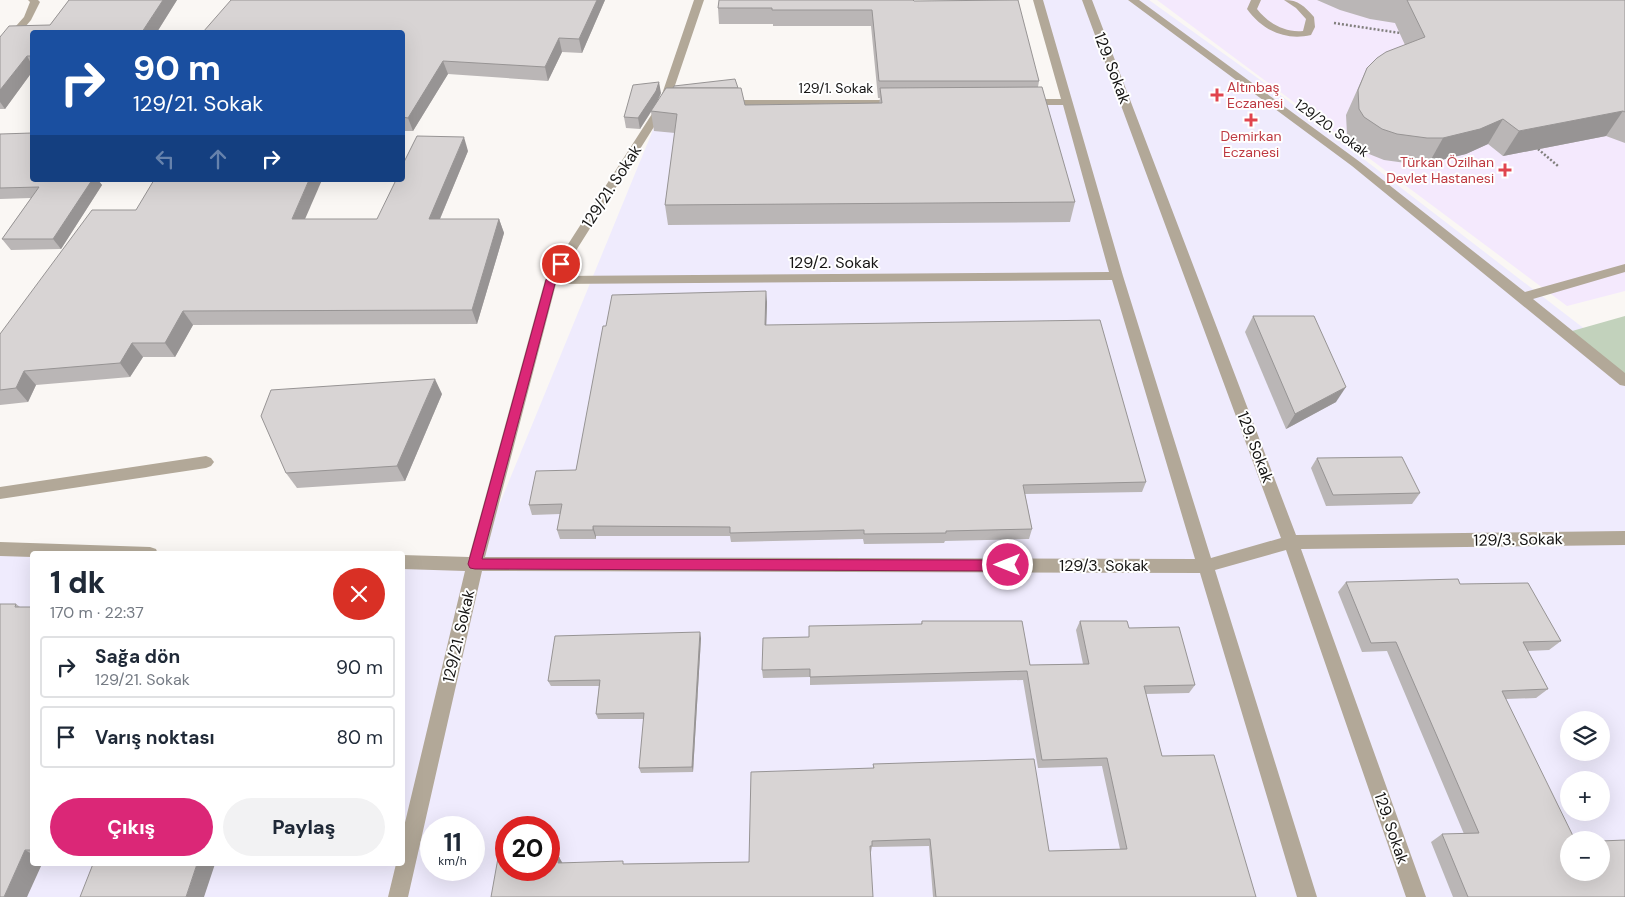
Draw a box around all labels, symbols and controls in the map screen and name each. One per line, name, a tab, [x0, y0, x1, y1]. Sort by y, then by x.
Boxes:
street label: 129. Sokak	[1089, 30, 1136, 107]
text: 90 m	[133, 45, 221, 91]
icon: right	[50, 50, 115, 115]
place label: Altınbaş Eczanesi	[1227, 78, 1283, 112]
street label: 129/1. Sokak	[799, 79, 873, 97]
text: 129/21. Sokak	[133, 89, 263, 118]
marker: Altınbaş Eczanesi	[1211, 89, 1223, 101]
street label: 129/20. Sokak	[1291, 95, 1373, 161]
marker: Demirkan Eczanesi	[1245, 114, 1257, 126]
place label: Demirkan Eczanesi	[1220, 127, 1282, 161]
street label: 129/21. Sokak	[577, 141, 646, 232]
icon: left	[151, 145, 179, 173]
icon: ahead	[204, 145, 232, 173]
icon: right	[257, 145, 285, 173]
place label: Türkan Özilhan Devlet Hastanesi	[1386, 153, 1494, 187]
marker: Türkan Özilhan Devlet Hastanesi	[1498, 163, 1512, 177]
pin	[540, 243, 582, 285]
icon: arrive	[547, 250, 575, 278]
street label: 129/2. Sokak	[789, 252, 879, 273]
street label: 129. Sokak	[1232, 409, 1279, 486]
street label: 129/3. Sokak	[1473, 528, 1563, 551]
position arrow	[981, 538, 1033, 590]
street label: 129/3. Sokak	[1059, 555, 1149, 576]
text: 1 dk	[50, 563, 105, 602]
button: close	[333, 568, 385, 620]
street label: 129/21. Sokak	[438, 588, 479, 685]
text: 170 m · 22:37	[50, 602, 144, 623]
text: Sağa dön	[95, 644, 180, 669]
icon: right	[52, 653, 80, 681]
text: 90 m	[336, 655, 383, 680]
text: 129/21. Sokak	[95, 669, 190, 690]
map controls	[1560, 711, 1610, 881]
button: layers	[1560, 711, 1610, 761]
icon: arrive	[52, 723, 80, 751]
text: Varış noktası	[95, 725, 215, 750]
text: 80 m	[336, 725, 383, 750]
button: +	[1560, 771, 1610, 821]
street label: 129. Sokak	[1369, 789, 1414, 867]
button: Çıkış	[50, 798, 213, 856]
button: Paylaş	[223, 798, 385, 856]
speed limit sign: 20	[495, 816, 560, 881]
text: 11	[443, 826, 462, 859]
button: −	[1560, 831, 1610, 881]
text: km/h	[438, 853, 467, 869]

